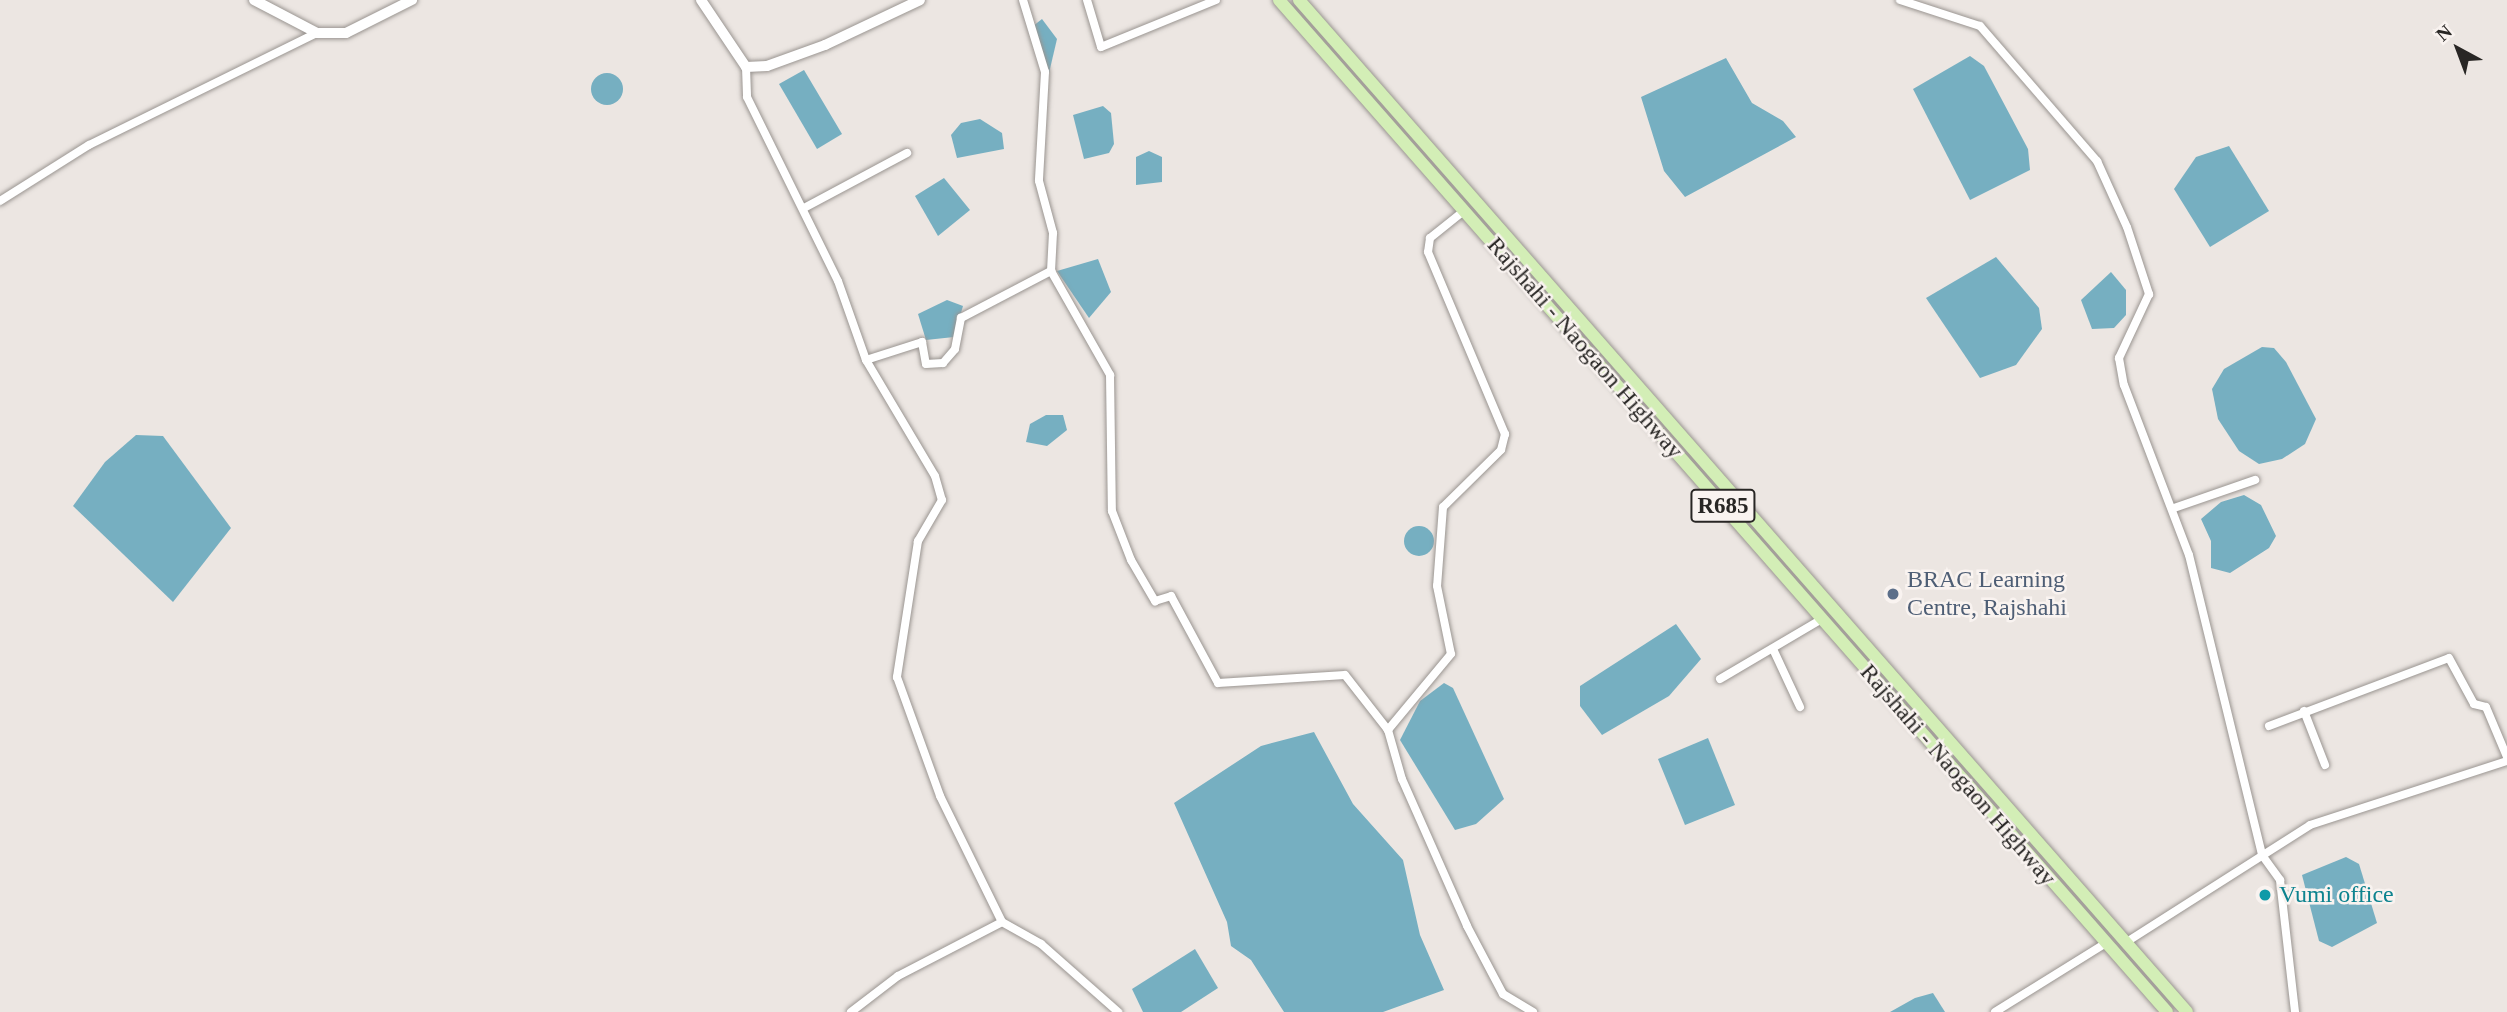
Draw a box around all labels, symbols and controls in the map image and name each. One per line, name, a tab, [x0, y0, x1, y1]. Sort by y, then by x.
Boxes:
north arrow	[2423, 14, 2493, 84]
text: N	[2432, 20, 2456, 45]
street label: Rajshahi - Naogaon Highway	[1481, 231, 1689, 465]
road number: R685	[1690, 486, 1756, 526]
place label: BRAC Learning Centre, Rajshahi	[1907, 566, 2067, 622]
marker: BRAC Learning Centre, Rajshahi	[1885, 586, 1901, 602]
street label: Rajshahi - Naogaon Highway	[1854, 658, 2062, 892]
place label: Vumi office	[2279, 881, 2394, 909]
marker: Vumi office	[2257, 887, 2273, 903]

